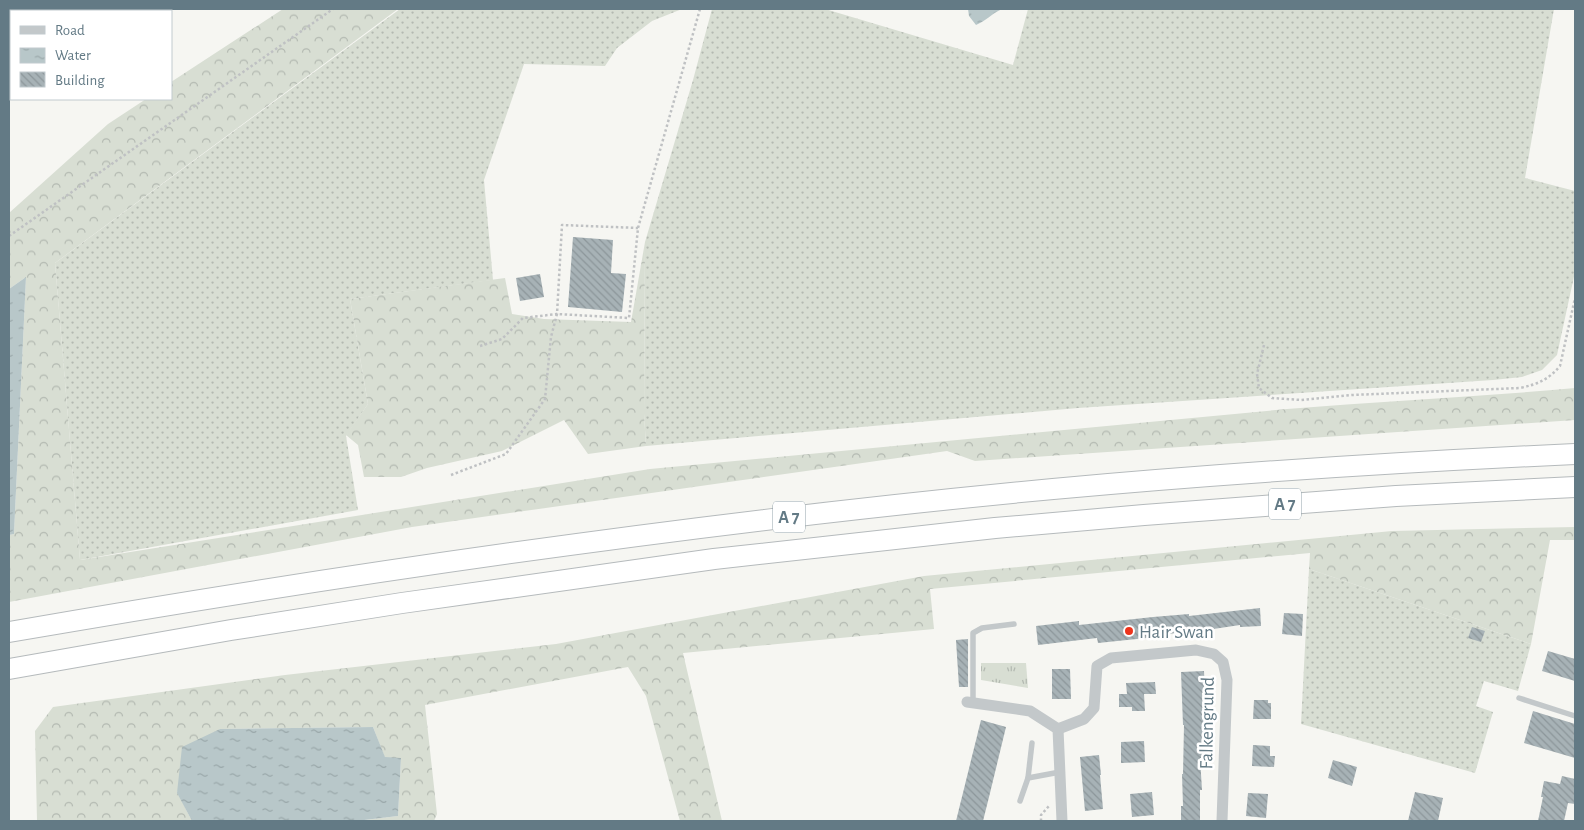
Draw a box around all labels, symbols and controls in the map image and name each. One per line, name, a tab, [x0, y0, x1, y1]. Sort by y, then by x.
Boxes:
legend	[10, 10, 172, 100]
text: Road	[55, 23, 85, 38]
text: Water	[55, 48, 91, 63]
text: Building	[55, 73, 105, 88]
road number: A 7	[1269, 488, 1301, 520]
road number: A 7	[773, 502, 805, 532]
place label: Hair Swan	[1139, 623, 1214, 642]
marker: Hair Swan	[1123, 625, 1135, 637]
street label: Falkengrund	[1197, 676, 1218, 770]

